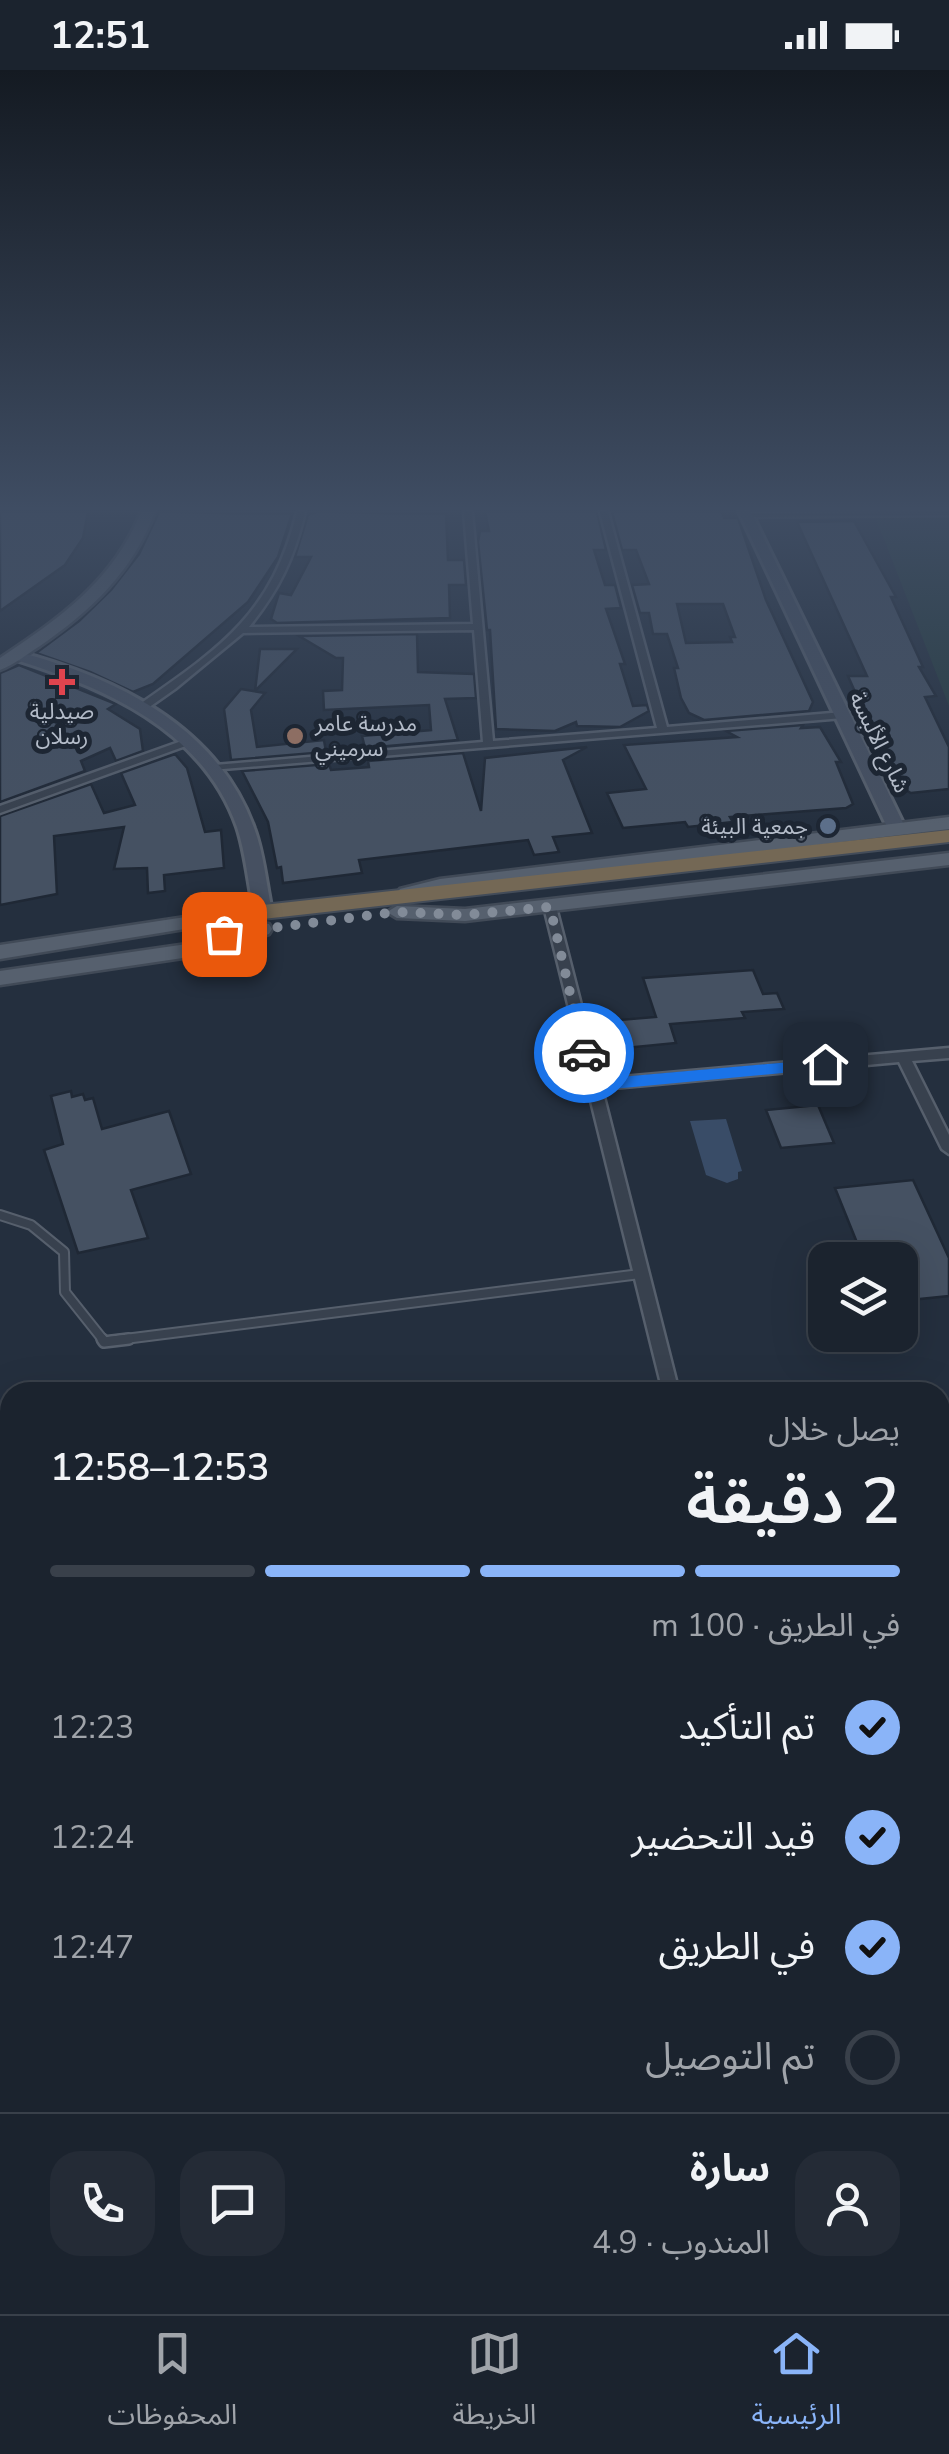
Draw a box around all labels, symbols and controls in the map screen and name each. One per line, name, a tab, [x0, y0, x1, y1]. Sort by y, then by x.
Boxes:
text: 12:51	[50, 10, 151, 61]
marker: صيدلية رسلان	[51, 671, 73, 693]
street label: شارع الألبسة	[841, 687, 917, 799]
place label: صيدلية رسلان	[30, 697, 94, 752]
place label: مدرسة عامر سرميني	[314, 709, 417, 765]
marker: مدرسة عامر سرميني	[284, 725, 306, 747]
place label: جمعية البيئة	[701, 812, 808, 842]
marker: جمعية البيئة	[817, 815, 839, 837]
pin	[182, 892, 267, 977]
icon: bag	[197, 907, 252, 962]
courier	[534, 1003, 634, 1103]
pin	[783, 1022, 868, 1107]
icon: car	[557, 1026, 612, 1081]
icon: home	[798, 1037, 853, 1092]
map controls	[808, 1242, 918, 1352]
button: layers	[808, 1242, 918, 1352]
text: يصل خلال	[768, 1408, 900, 1451]
text: 12:53–12:58	[50, 1442, 269, 1493]
text: 2 دقيقة	[686, 1457, 900, 1546]
text: في الطريق · 100 m	[651, 1604, 900, 1647]
icon: check	[845, 1700, 900, 1755]
text: تم التأكيد	[678, 1701, 815, 1752]
text: 12:23	[50, 1706, 134, 1749]
icon: check	[845, 1810, 900, 1865]
text: قيد التحضير	[631, 1811, 815, 1862]
text: 12:24	[50, 1816, 134, 1859]
icon: check	[845, 1920, 900, 1975]
text: في الطريق	[658, 1921, 815, 1972]
text: 12:47	[50, 1926, 134, 1969]
text: تم التوصيل	[645, 2031, 815, 2082]
text: سارة	[690, 2143, 770, 2194]
button: phone	[50, 2151, 155, 2256]
button: chat	[180, 2151, 285, 2256]
button: person	[795, 2151, 900, 2256]
text: المندوب · 4.9	[592, 2221, 770, 2264]
tab: المحفوظات	[108, 2326, 238, 2445]
tab: الخريطة	[453, 2326, 536, 2445]
tab: الرئيسية	[751, 2326, 841, 2445]

